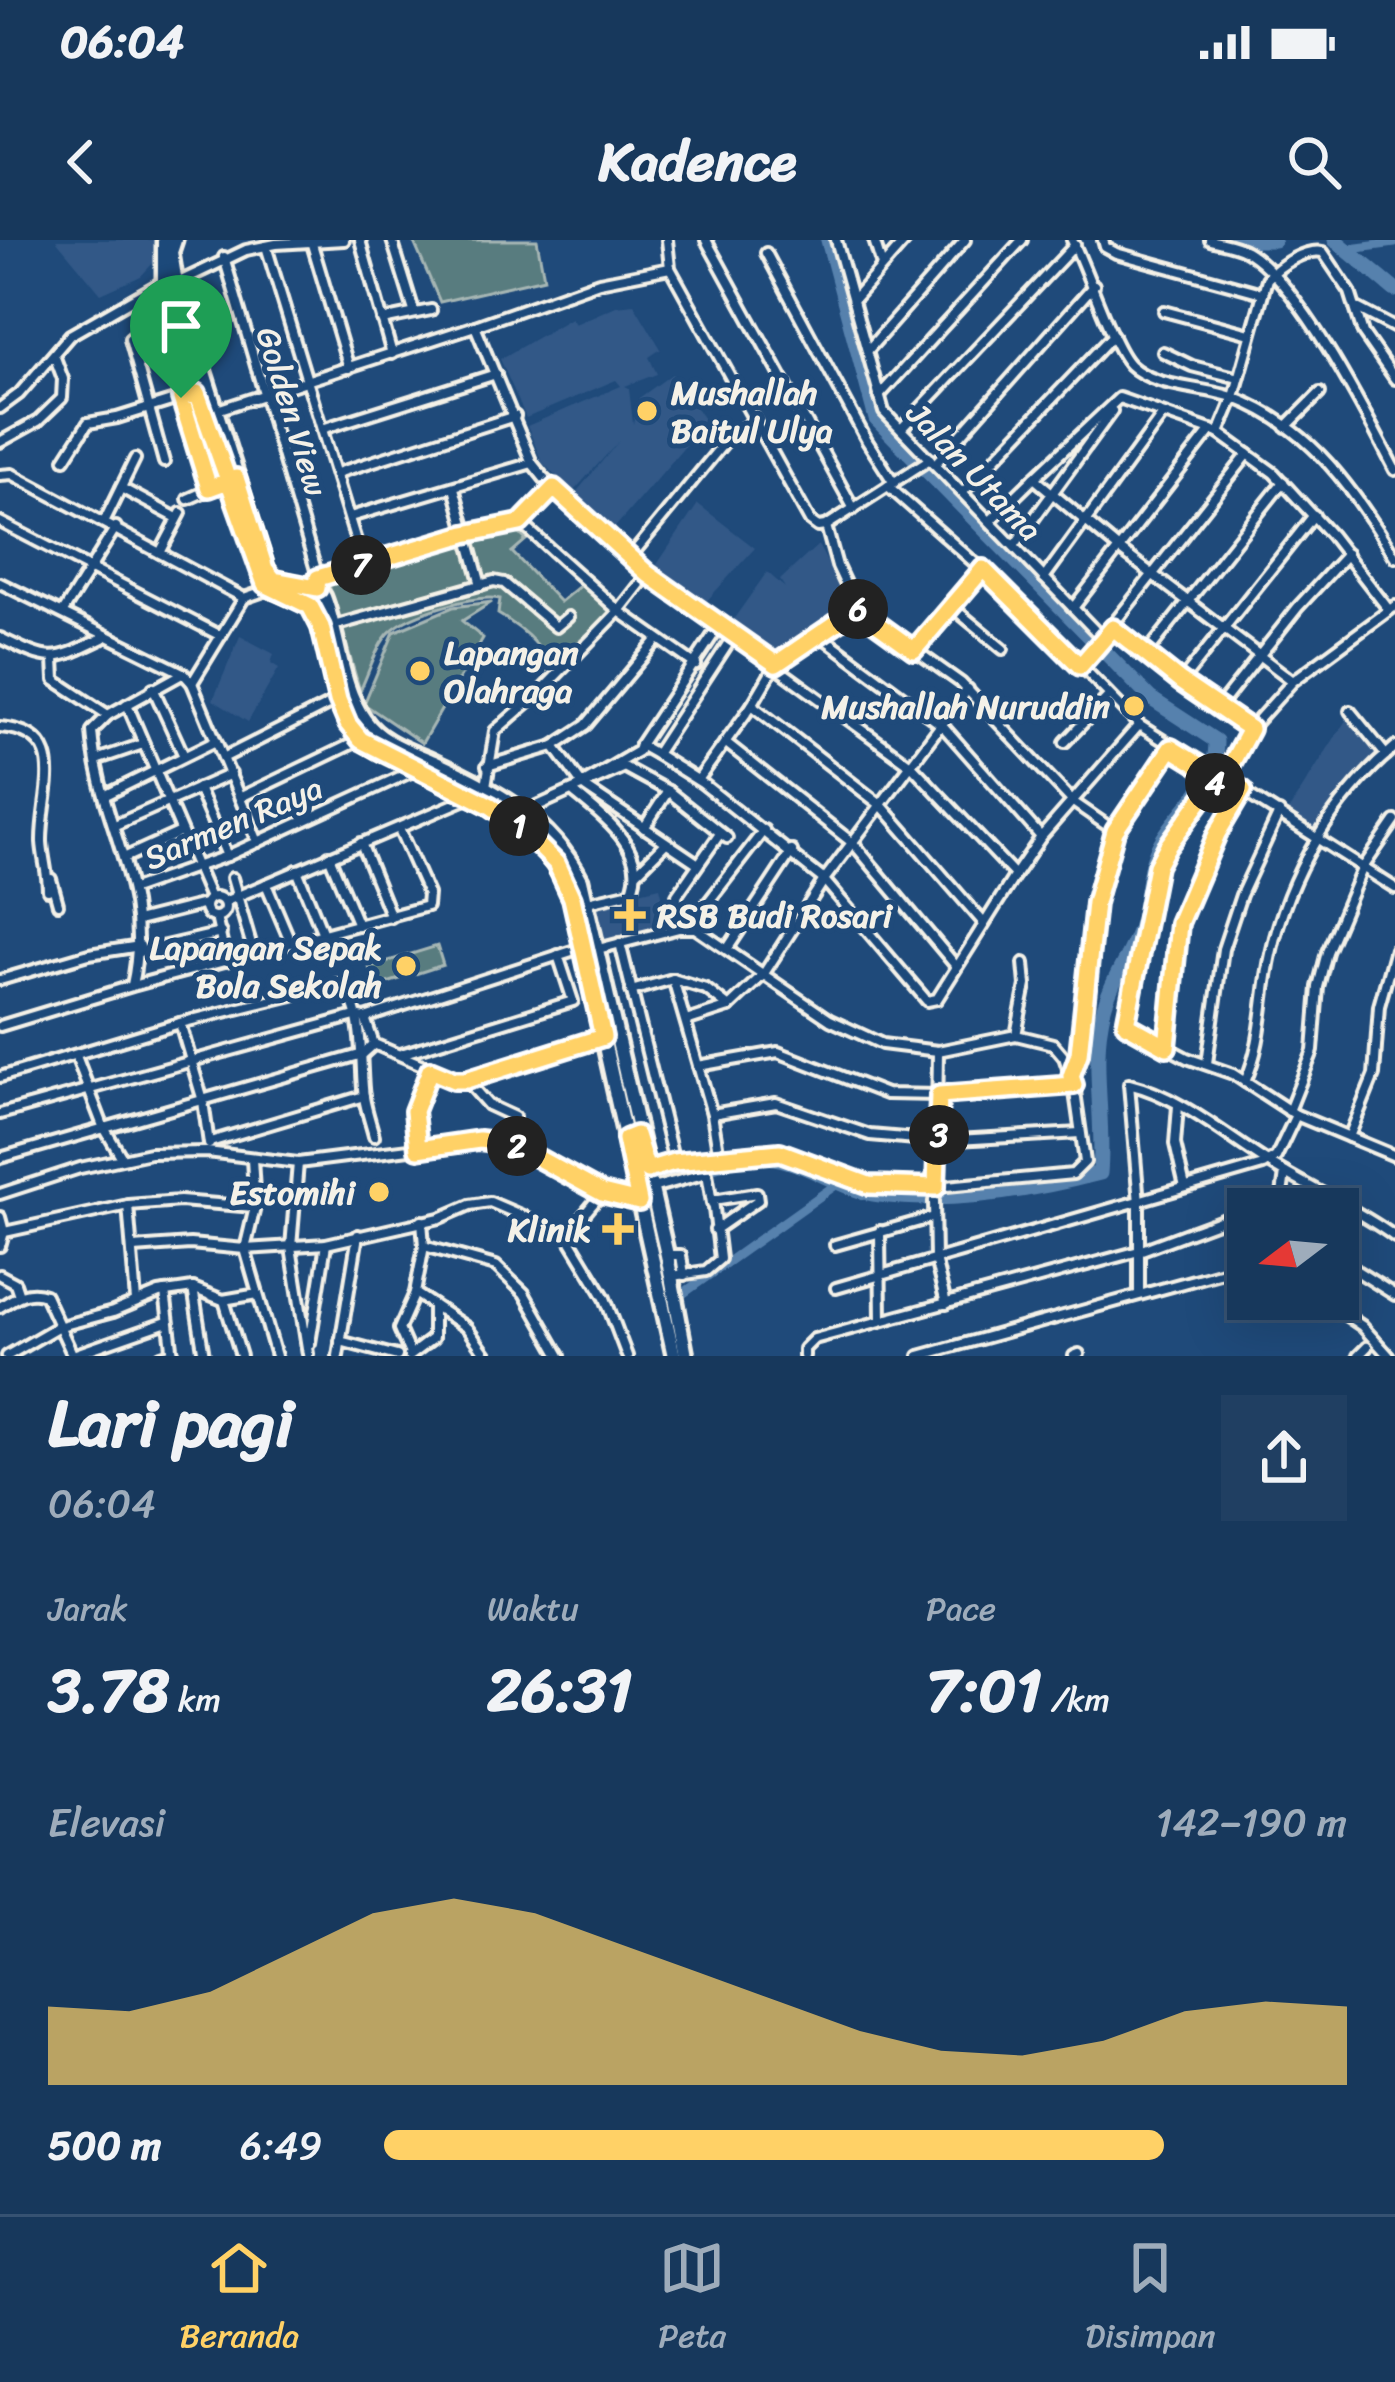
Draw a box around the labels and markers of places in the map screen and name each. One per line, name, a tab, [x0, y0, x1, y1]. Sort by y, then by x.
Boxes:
pin	[130, 275, 232, 398]
place label: Mushallah Baitul Ulya	[670, 364, 833, 460]
marker: Mushallah Baitul Ulya	[634, 398, 660, 424]
pin: 7	[331, 535, 391, 595]
pin: 6	[828, 579, 888, 639]
place label: Lapangan Olahraga	[444, 624, 579, 720]
marker: Lapangan Olahraga	[407, 658, 433, 684]
place label: Mushallah Nuruddin	[821, 678, 1110, 736]
marker: Mushallah Nuruddin	[1121, 693, 1147, 719]
pin: 4	[1185, 753, 1245, 813]
pin: 1	[489, 796, 549, 856]
place label: RSB Budi Rosari	[656, 887, 894, 945]
marker: RSB Budi Rosari	[614, 899, 646, 931]
place label: Lapangan Sepak Bola Sekolah	[150, 919, 382, 1015]
marker: Lapangan Sepak Bola Sekolah	[393, 953, 419, 979]
pin: 3	[909, 1105, 969, 1165]
pin: 2	[487, 1116, 547, 1176]
place label: Estomihi	[229, 1164, 357, 1222]
marker: Estomihi	[366, 1179, 392, 1205]
place label: Klinik	[507, 1201, 591, 1259]
marker: Klinik	[602, 1213, 634, 1245]

